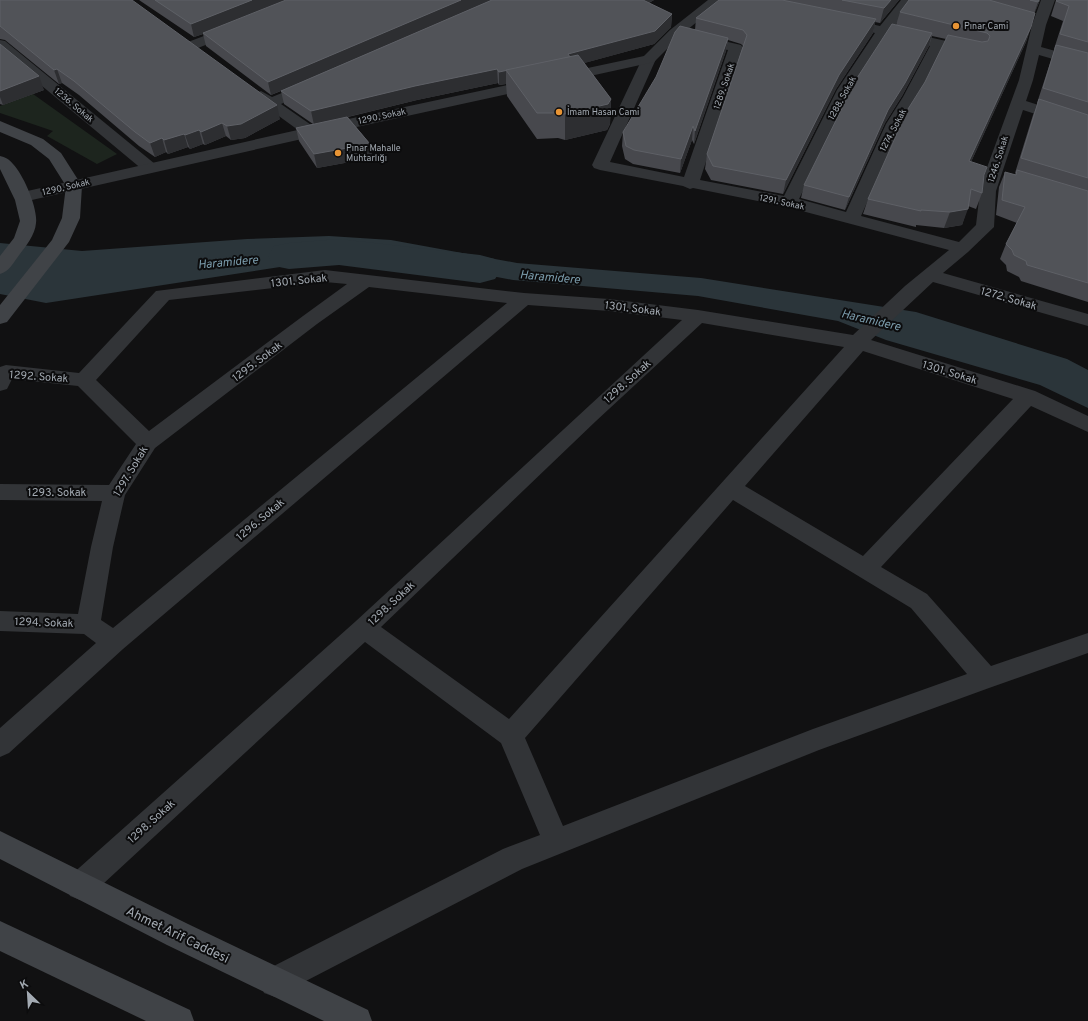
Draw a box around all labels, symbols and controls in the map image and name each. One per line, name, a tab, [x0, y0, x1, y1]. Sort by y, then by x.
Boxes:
marker: Pınar Cami	[951, 21, 961, 31]
place label: Pınar Cami	[964, 21, 1008, 32]
street label: 1289. Sokak	[711, 61, 738, 111]
street label: 1288. Sokak	[826, 74, 859, 122]
street label: 1236. Sokak	[52, 86, 96, 125]
street label: 1290. Sokak	[357, 106, 407, 127]
place label: İmam Hasan Cami	[567, 106, 639, 118]
marker: İmam Hasan Cami	[554, 107, 564, 117]
street label: 1274. Sokak	[878, 107, 909, 153]
street label: 1246. Sokak	[986, 134, 1011, 184]
place label: Pınar Mahalle Muhtarlığı	[346, 143, 401, 164]
marker: Pınar Mahalle Muhtarlığı	[333, 148, 343, 158]
street label: 1290. Sokak	[41, 177, 91, 198]
street label: 1291. Sokak	[758, 192, 806, 213]
water label: Haramidere	[197, 252, 260, 274]
water label: Haramidere	[519, 267, 582, 289]
street label: 1301. Sokak	[270, 271, 328, 291]
street label: 1272. Sokak	[979, 284, 1039, 314]
street label: 1301. Sokak	[604, 299, 662, 319]
water label: Haramidere	[840, 306, 903, 336]
street label: 1295. Sokak	[230, 338, 286, 385]
street label: 1298. Sokak	[601, 357, 654, 407]
street label: 1301. Sokak	[921, 358, 979, 388]
street label: 1292. Sokak	[9, 368, 69, 386]
street label: 1297. Sokak	[110, 444, 151, 499]
street label: 1293. Sokak	[28, 486, 87, 500]
street label: 1296. Sokak	[234, 495, 288, 544]
street label: 1298. Sokak	[365, 578, 418, 629]
street label: 1294. Sokak	[14, 615, 74, 631]
street label: 1298. Sokak	[125, 797, 178, 847]
street label: Ahmet Arif Caddesi	[123, 904, 231, 968]
north arrow	[8, 973, 48, 1013]
text: K	[18, 977, 31, 993]

